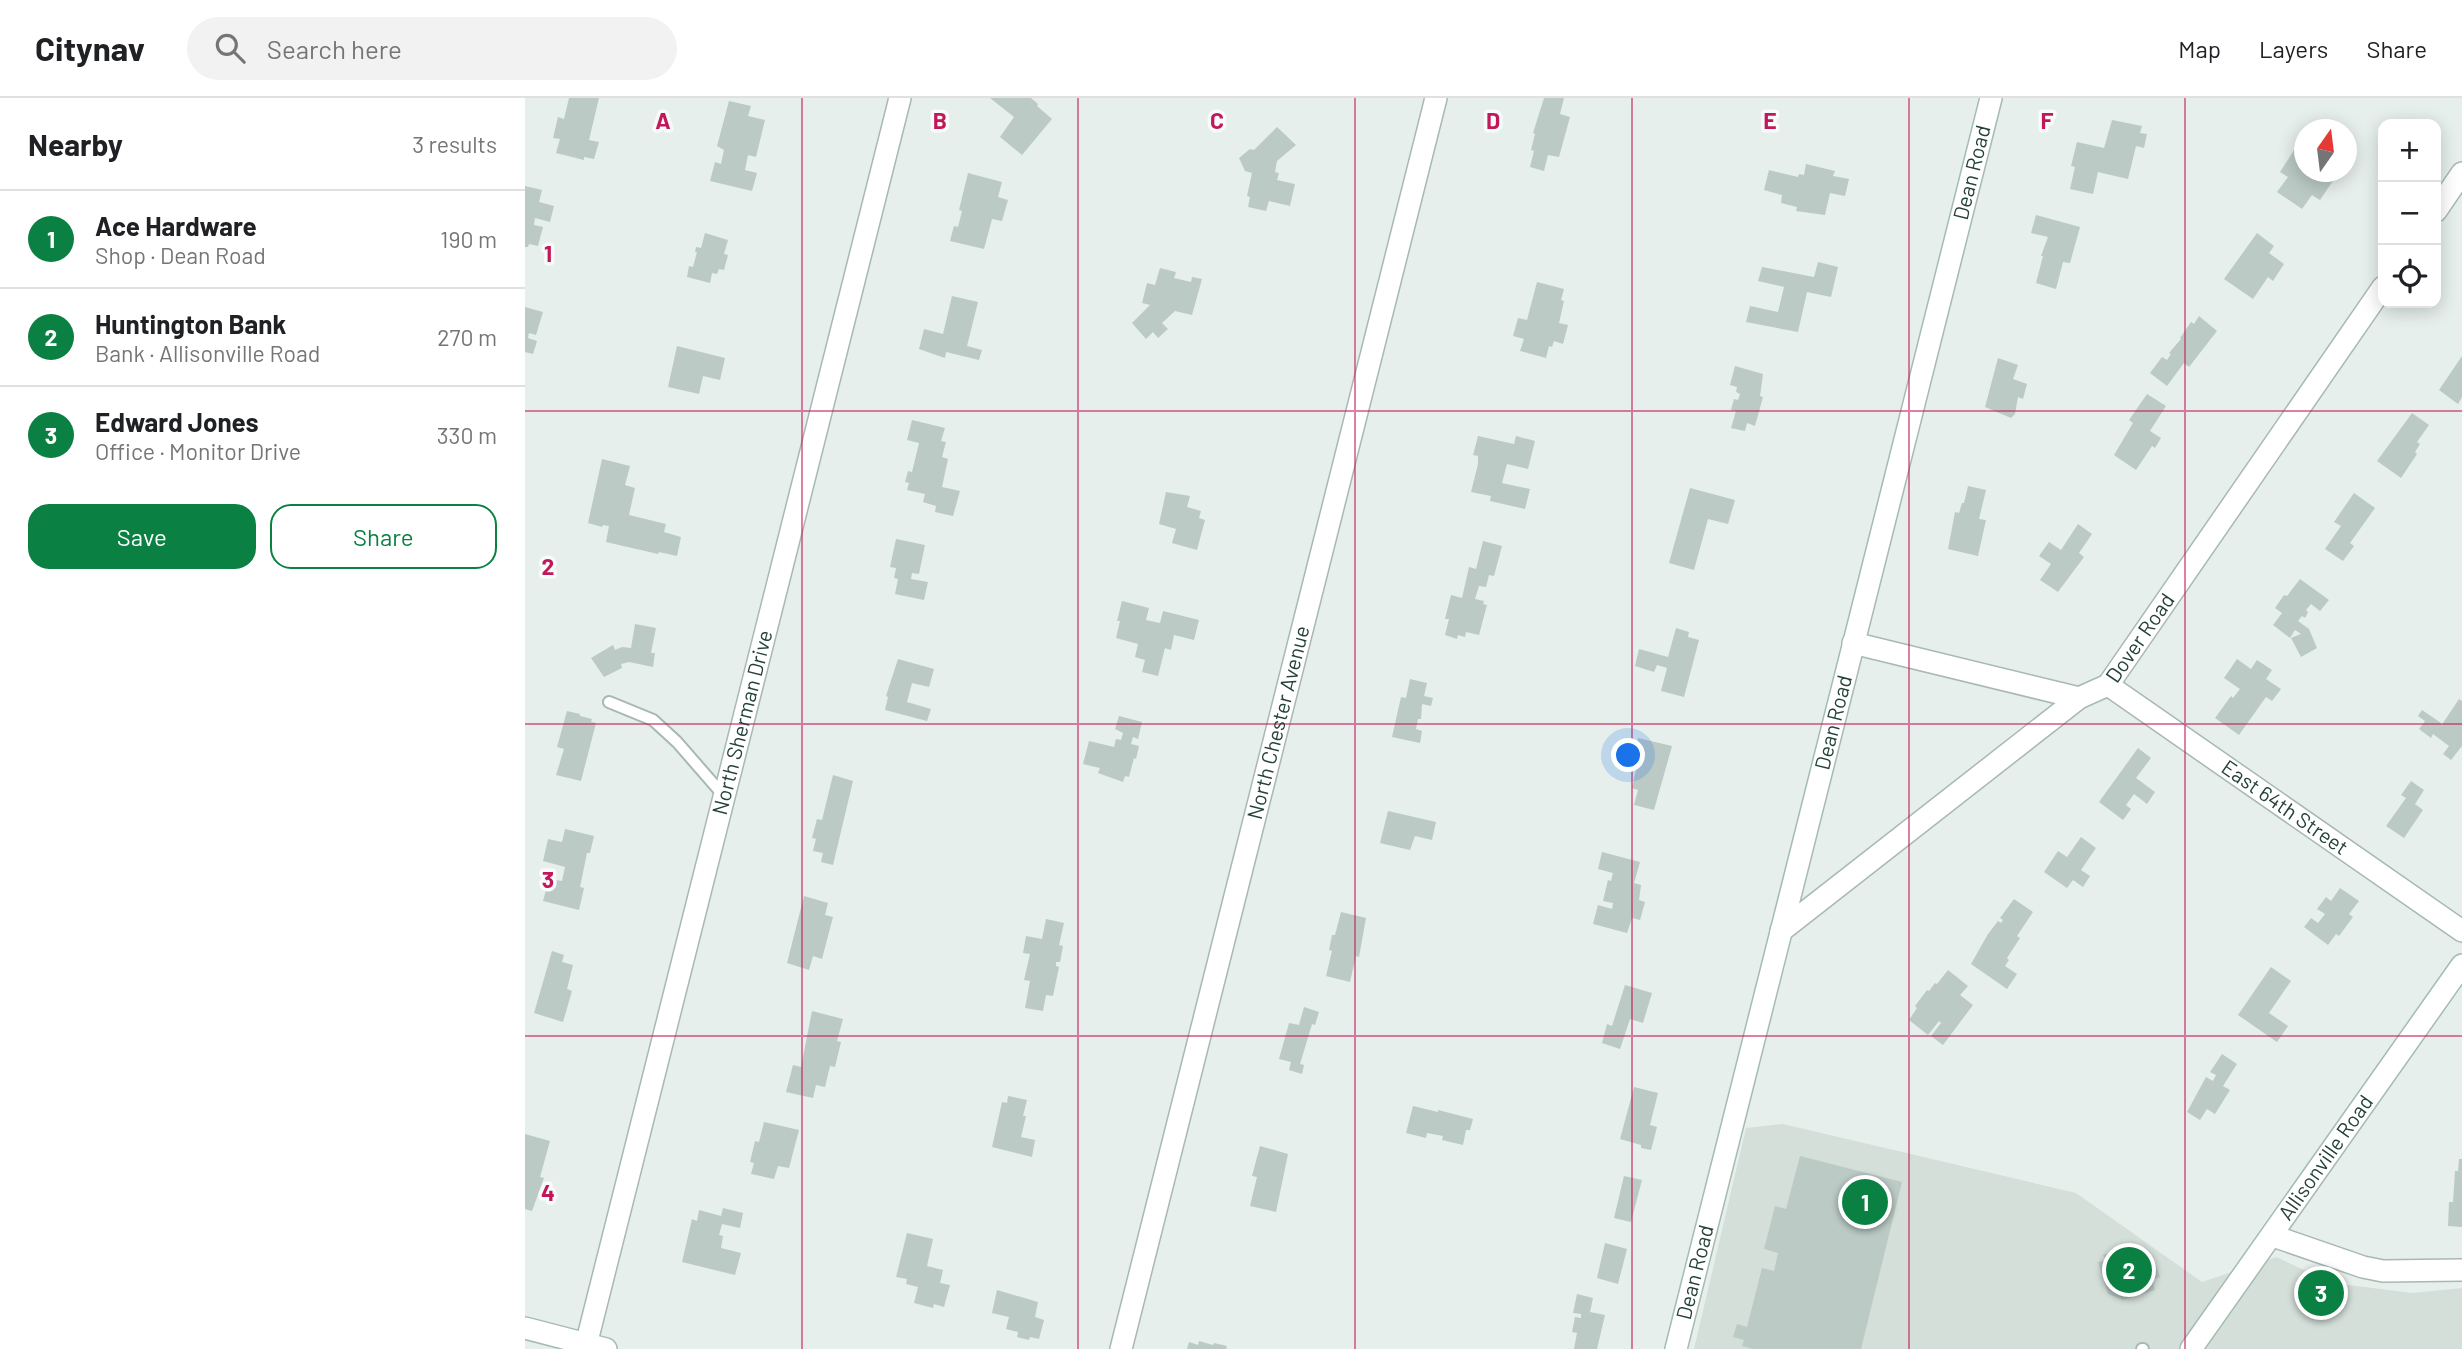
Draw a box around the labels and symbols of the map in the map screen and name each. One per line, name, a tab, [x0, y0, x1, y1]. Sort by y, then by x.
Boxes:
text: A	[655, 106, 671, 134]
text: B	[933, 106, 947, 134]
text: C	[1210, 106, 1224, 134]
text: D	[1486, 106, 1500, 134]
text: E	[1763, 106, 1777, 134]
text: F	[2041, 106, 2054, 134]
north arrow	[2294, 119, 2357, 182]
street label: Dean Road	[1947, 122, 1995, 222]
text: 1	[544, 239, 552, 267]
text: 2	[542, 552, 554, 580]
street label: Dover Road	[2100, 588, 2179, 687]
street label: North Chester Avenue	[1241, 623, 1314, 822]
street label: North Sherman Drive	[706, 627, 777, 817]
street label: Dean Road	[1808, 672, 1856, 772]
your location	[1611, 738, 1645, 772]
street label: East 64th Street	[2217, 754, 2353, 859]
text: 3	[542, 865, 554, 893]
street label: Allisonville Road	[2272, 1090, 2377, 1224]
pin: 1	[1842, 1176, 1888, 1228]
text: 4	[541, 1178, 555, 1206]
street label: Dean Road	[1670, 1222, 1718, 1322]
pin: 2	[2106, 1244, 2152, 1296]
pin: 3	[2298, 1267, 2344, 1319]

